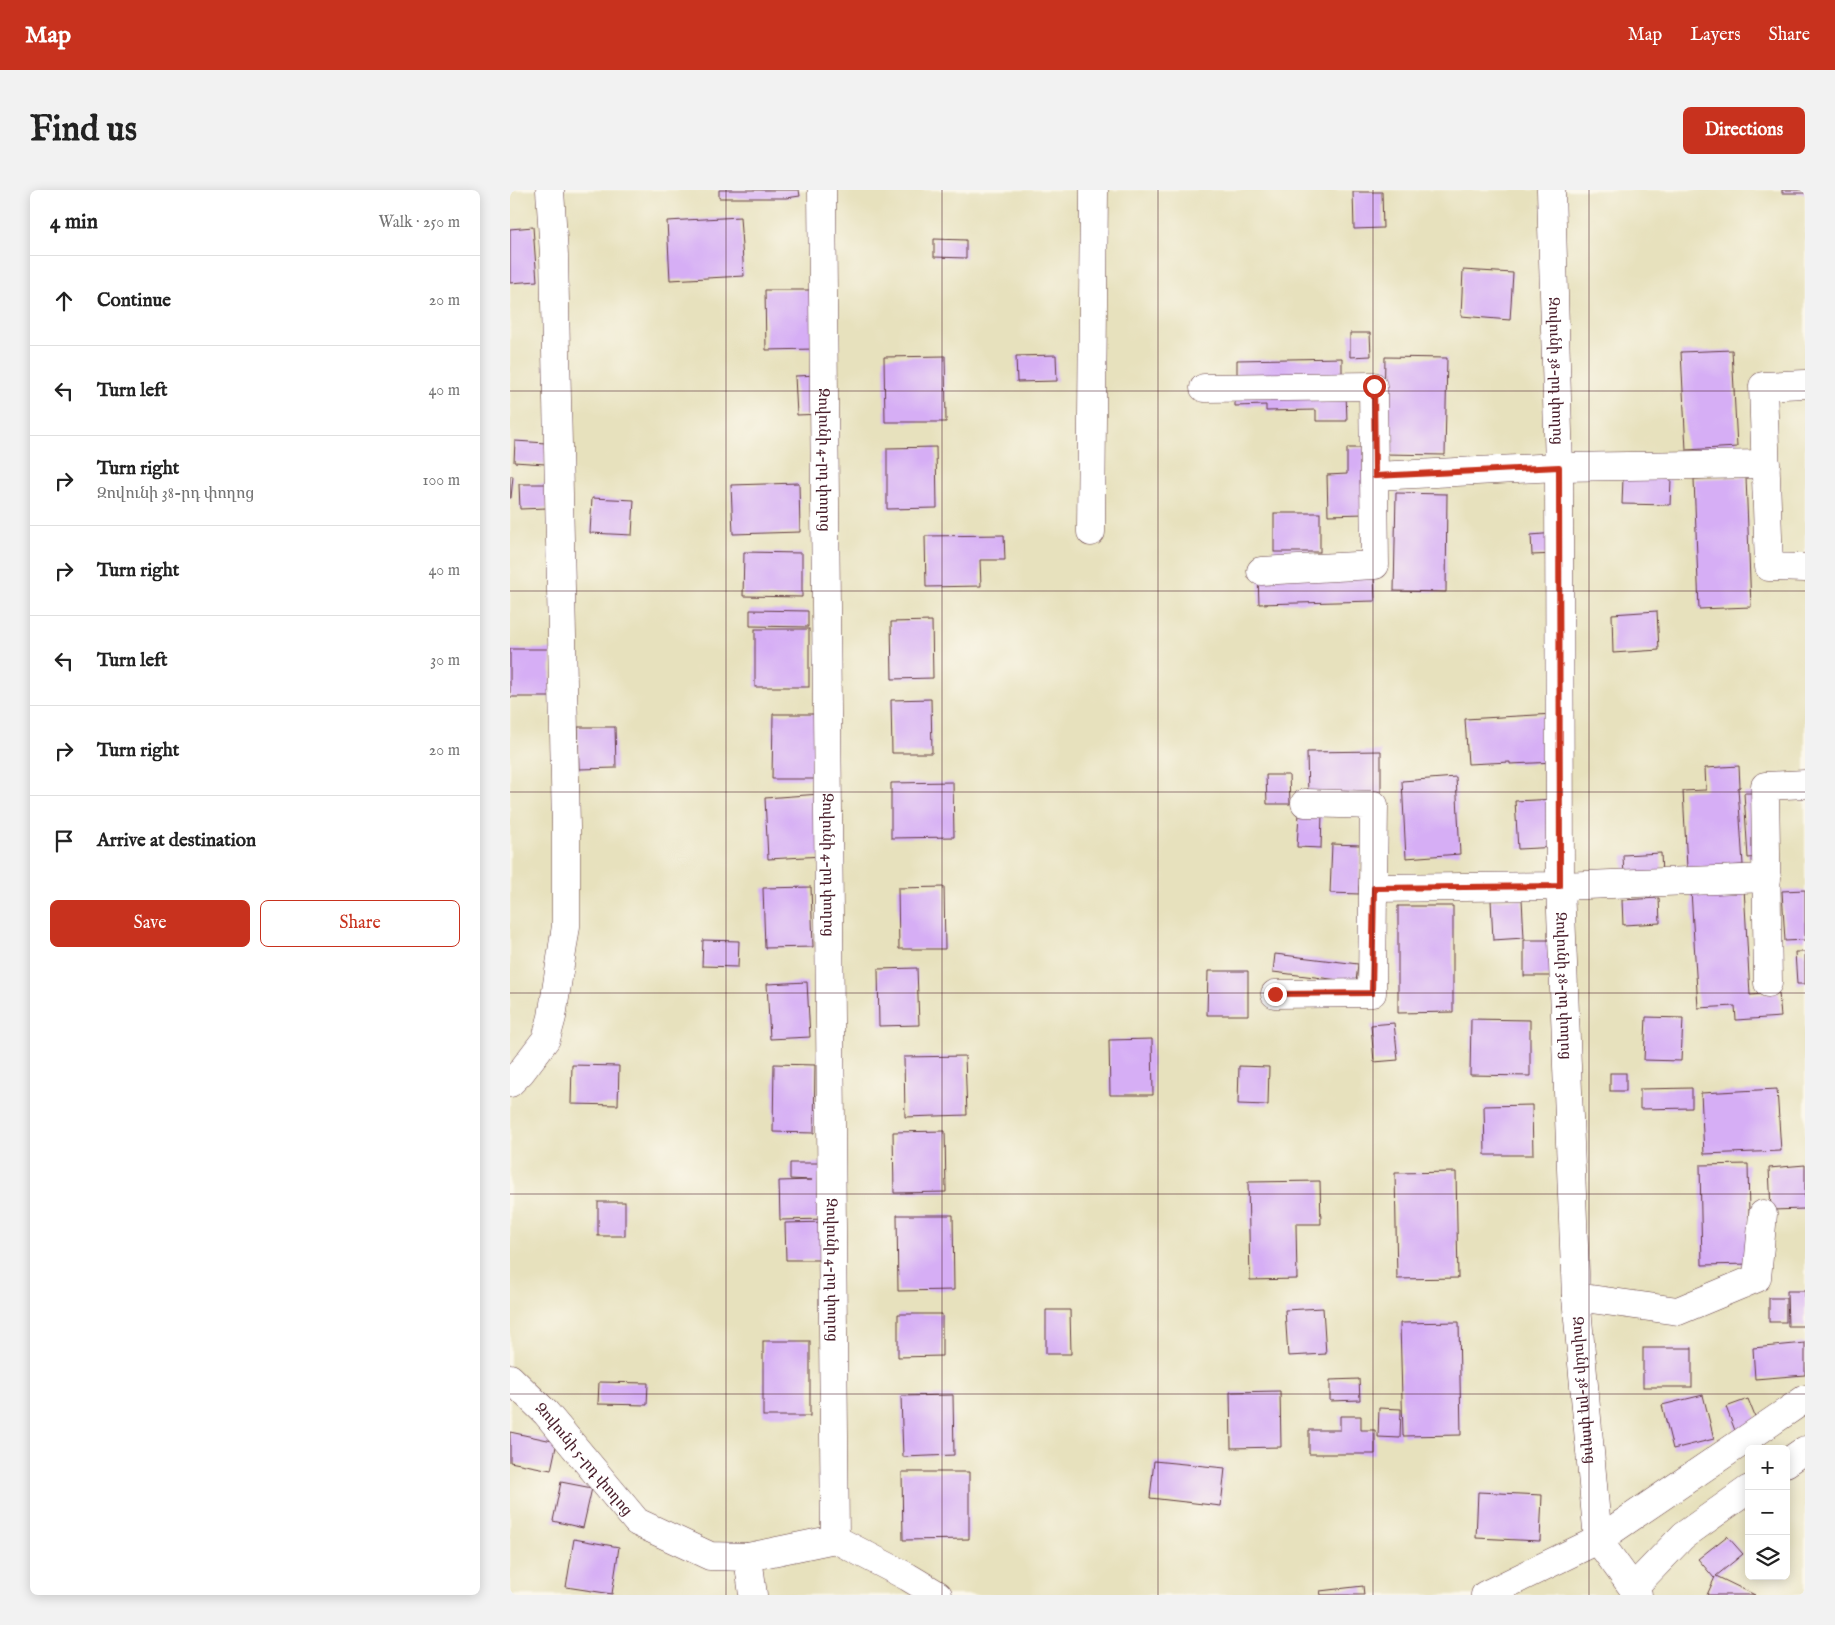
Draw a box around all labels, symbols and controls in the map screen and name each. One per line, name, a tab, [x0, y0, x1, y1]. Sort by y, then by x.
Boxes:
text: Map	[25, 20, 71, 51]
text: Map	[1628, 24, 1662, 47]
text: Layers	[1690, 24, 1741, 47]
text: Share	[1769, 24, 1810, 47]
button: Directions	[1683, 107, 1805, 154]
text: Find us	[30, 108, 137, 153]
text: 4 min	[50, 209, 98, 236]
text: Walk · 250 m	[378, 213, 460, 233]
icon: ahead	[50, 287, 78, 315]
text: Continue	[97, 289, 171, 313]
text: 20 m	[429, 291, 460, 311]
street label: Զովունի 38-րդ փողոց	[1544, 297, 1567, 445]
route start	[1363, 375, 1386, 398]
icon: left	[50, 377, 78, 405]
text: Turn left	[97, 379, 168, 403]
text: 40 m	[428, 381, 460, 401]
street label: Զովունի 4-րդ փողոց	[814, 388, 834, 532]
text: Turn right	[97, 457, 179, 481]
icon: right	[50, 467, 78, 495]
text: 100 m	[423, 471, 460, 491]
text: Զովունի 38-րդ փողոց	[97, 484, 254, 504]
icon: right	[50, 557, 78, 585]
text: Turn right	[97, 559, 179, 583]
text: 40 m	[428, 561, 460, 581]
icon: left	[50, 647, 78, 675]
text: Turn left	[97, 649, 168, 673]
text: 30 m	[430, 651, 460, 671]
icon: right	[50, 737, 78, 765]
text: Turn right	[97, 739, 179, 763]
text: 20 m	[429, 741, 460, 761]
street label: Զովունի 4-րդ փողոց	[818, 793, 838, 937]
icon: arrive	[50, 827, 78, 855]
text: Arrive at destination	[97, 829, 256, 853]
button: Save	[50, 900, 250, 947]
button: Share	[260, 900, 460, 947]
street label: Զովունի 38-րդ փողոց	[1551, 912, 1576, 1060]
route end	[1264, 983, 1287, 1006]
street label: Զովունի 4-րդ փողոց	[822, 1198, 842, 1342]
street label: Զովունի 38-րդ փողոց	[1568, 1316, 1600, 1465]
street label: Զովունի 5-րդ փողոց	[531, 1399, 637, 1520]
map controls	[1745, 1445, 1790, 1580]
button: +	[1745, 1445, 1790, 1490]
button: −	[1745, 1490, 1790, 1535]
button: layers	[1745, 1535, 1790, 1580]

